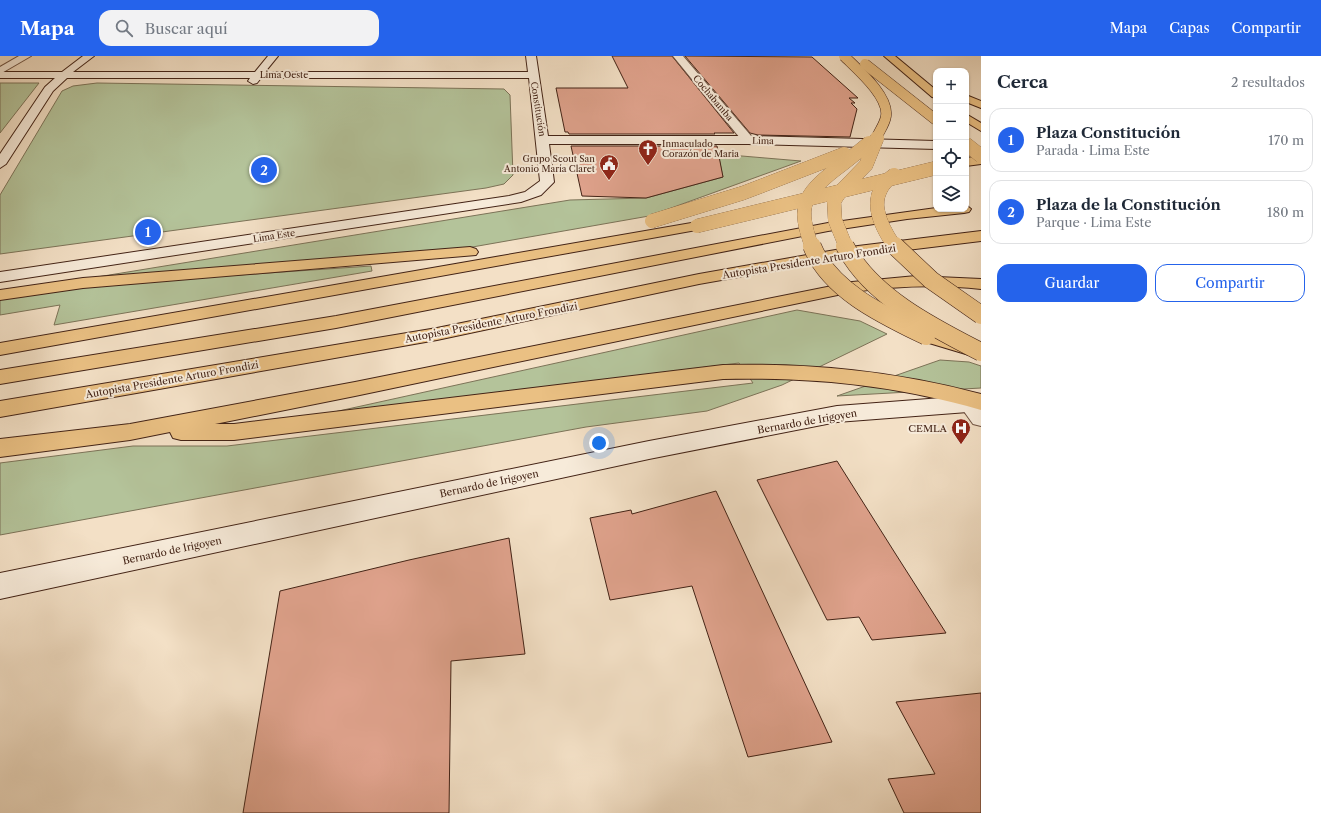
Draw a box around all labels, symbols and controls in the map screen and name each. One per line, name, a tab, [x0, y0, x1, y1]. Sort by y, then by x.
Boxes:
search box	[99, 10, 379, 46]
text: Mapa	[20, 17, 75, 40]
icon: search	[113, 17, 135, 39]
text: Buscar aquí	[145, 19, 228, 38]
text: Mapa	[1110, 19, 1147, 37]
text: Capas	[1169, 19, 1210, 37]
text: Compartir	[1232, 19, 1301, 37]
map controls	[933, 68, 969, 212]
button: +	[933, 68, 969, 104]
street label: Lima Oeste	[260, 69, 308, 80]
text: Cerca	[997, 72, 1048, 92]
street label: Cochabamba	[691, 73, 736, 123]
text: 2 resultados	[1231, 74, 1305, 90]
street label: Constitución	[529, 81, 548, 137]
button: −	[933, 104, 969, 140]
text: Plaza Constitución	[1036, 123, 1181, 142]
text: 1	[1008, 132, 1014, 148]
text: 170 m	[1268, 132, 1304, 148]
street label: Lima	[752, 135, 774, 146]
church icon: Inmaculado Corazón de Maria	[637, 138, 659, 166]
place label: Inmaculado Corazón de Maria	[662, 138, 739, 159]
button: locate	[933, 140, 969, 176]
text: Parada · Lima Este	[1036, 142, 1150, 158]
place label: Grupo Scout San Antonio María Claret	[503, 153, 596, 174]
public building icon: Grupo Scout San Antonio María Claret	[598, 153, 620, 181]
pin: 2	[251, 155, 277, 185]
button: layers	[933, 176, 969, 212]
text: Plaza de la Constitución	[1036, 195, 1221, 214]
text: 2	[1007, 204, 1015, 220]
text: 180 m	[1267, 204, 1304, 220]
text: Parque · Lima Este	[1036, 214, 1151, 230]
pin: 1	[135, 217, 161, 247]
street label: Lima Este	[252, 227, 296, 244]
street label: Autopista Presidente Arturo Frondizi	[720, 241, 897, 282]
button: Guardar	[997, 264, 1147, 302]
button: Compartir	[1155, 264, 1305, 302]
street label: Autopista Presidente Arturo Frondizi	[403, 299, 578, 346]
street label: Autopista Presidente Arturo Frondizi	[84, 358, 260, 401]
street label: Bernardo de Irigoyen	[756, 406, 859, 437]
hospital icon: CEMLA	[950, 417, 972, 445]
place label: CEMLA	[908, 422, 948, 435]
your location	[589, 433, 609, 453]
street label: Bernardo de Irigoyen	[438, 466, 541, 500]
street label: Bernardo de Irigoyen	[121, 533, 224, 567]

